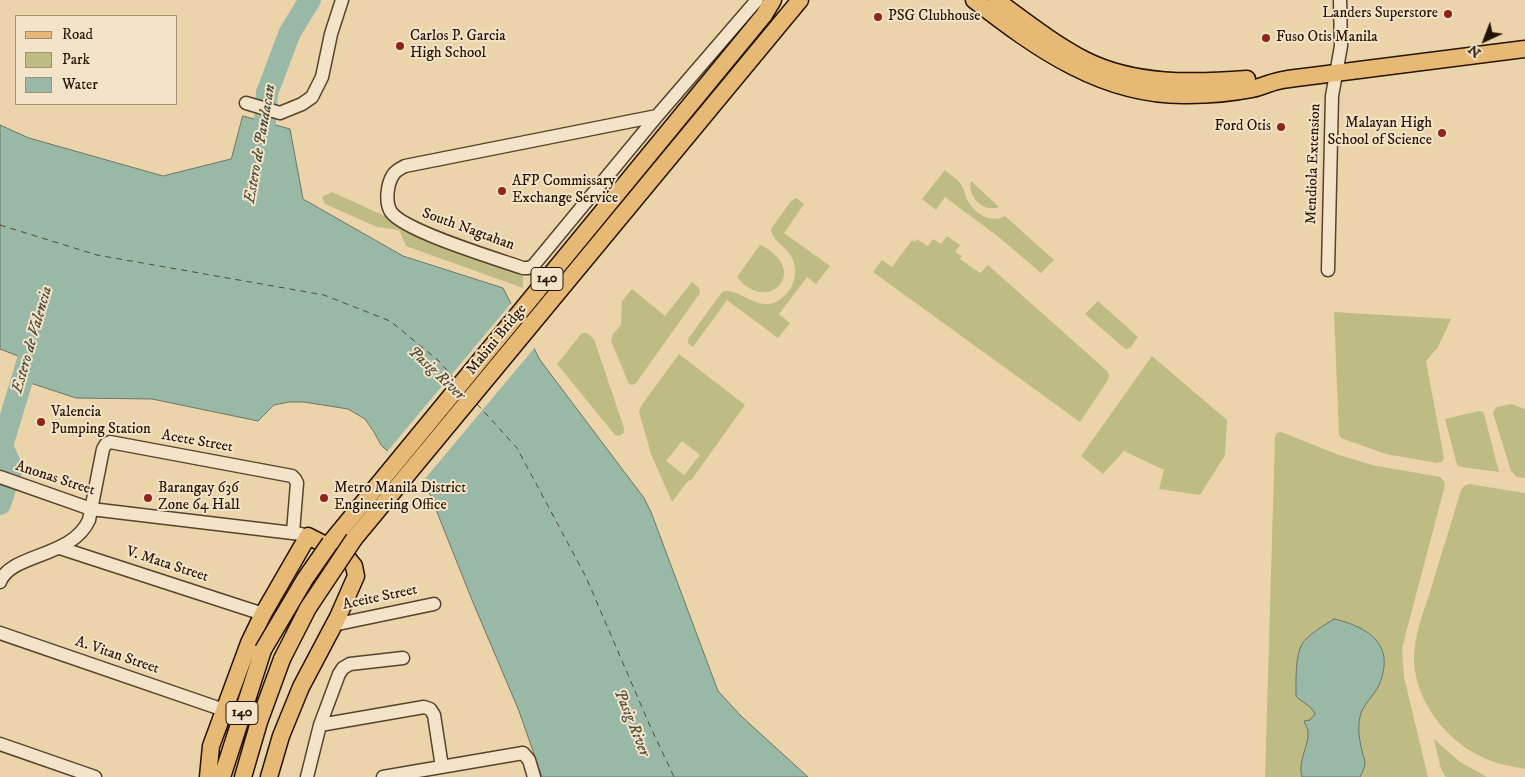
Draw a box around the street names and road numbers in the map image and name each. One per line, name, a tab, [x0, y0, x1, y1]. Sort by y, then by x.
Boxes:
street label: Mendiola Extension	[1303, 103, 1325, 225]
street label: South Nagtahan	[419, 205, 517, 255]
road number: 140	[531, 268, 563, 290]
street label: Mabini Bridge	[463, 301, 531, 379]
street label: Acete Street	[160, 427, 234, 457]
street label: Anonas Street	[13, 458, 97, 500]
street label: V. Mata Street	[124, 543, 210, 587]
street label: Aceite Street	[341, 581, 419, 615]
street label: A. Vitan Street	[73, 633, 161, 679]
road number: 140	[226, 701, 258, 724]

